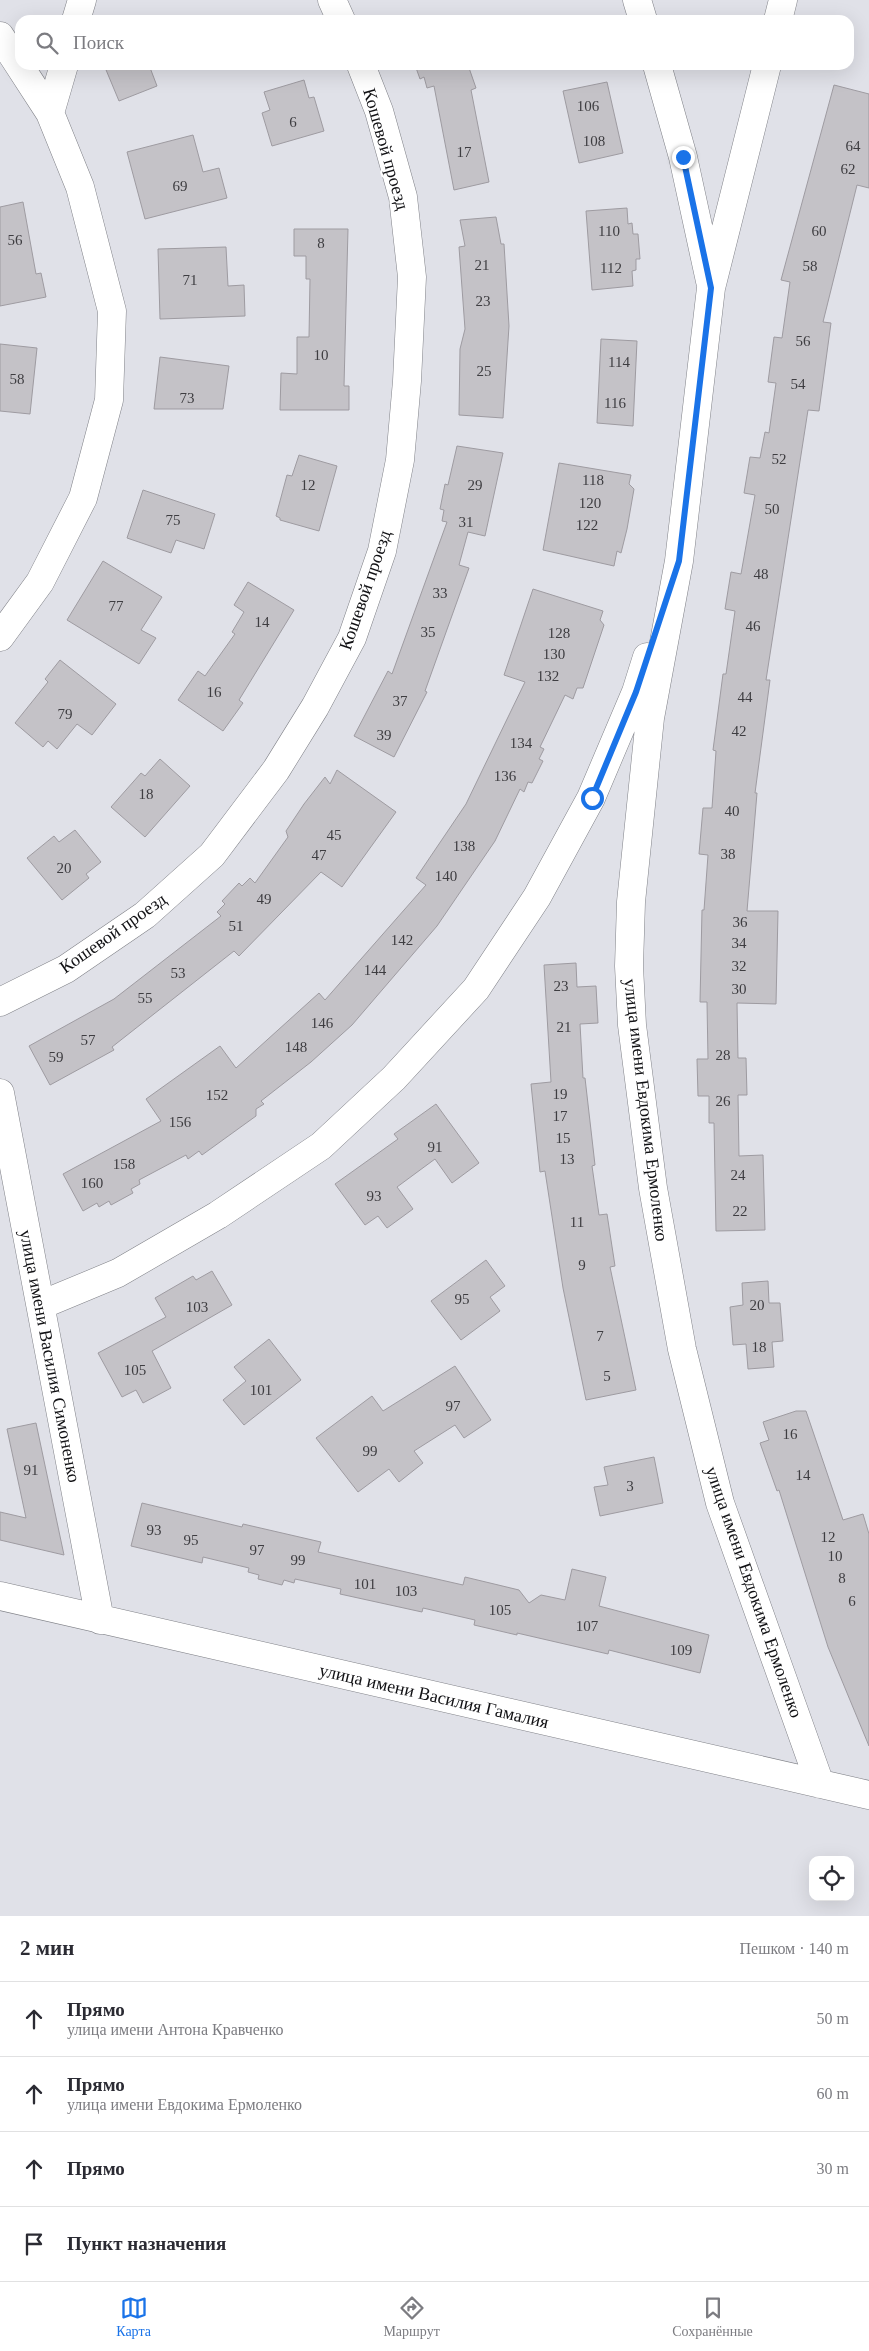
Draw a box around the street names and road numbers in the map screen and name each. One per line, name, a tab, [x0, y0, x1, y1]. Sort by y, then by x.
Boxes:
street label: Кошевой проезд	[359, 86, 413, 212]
street label: Кошевой проезд	[335, 527, 395, 653]
street label: Кошевой проезд	[56, 889, 170, 977]
street label: улица имени Евдокима Ермоленко	[620, 978, 672, 1242]
street label: улица имени Василия Симоненко	[16, 1228, 84, 1484]
street label: улица имени Евдокима Ермоленко	[702, 1464, 806, 1720]
street label: улица имени Василия Гамалия	[317, 1660, 551, 1732]

